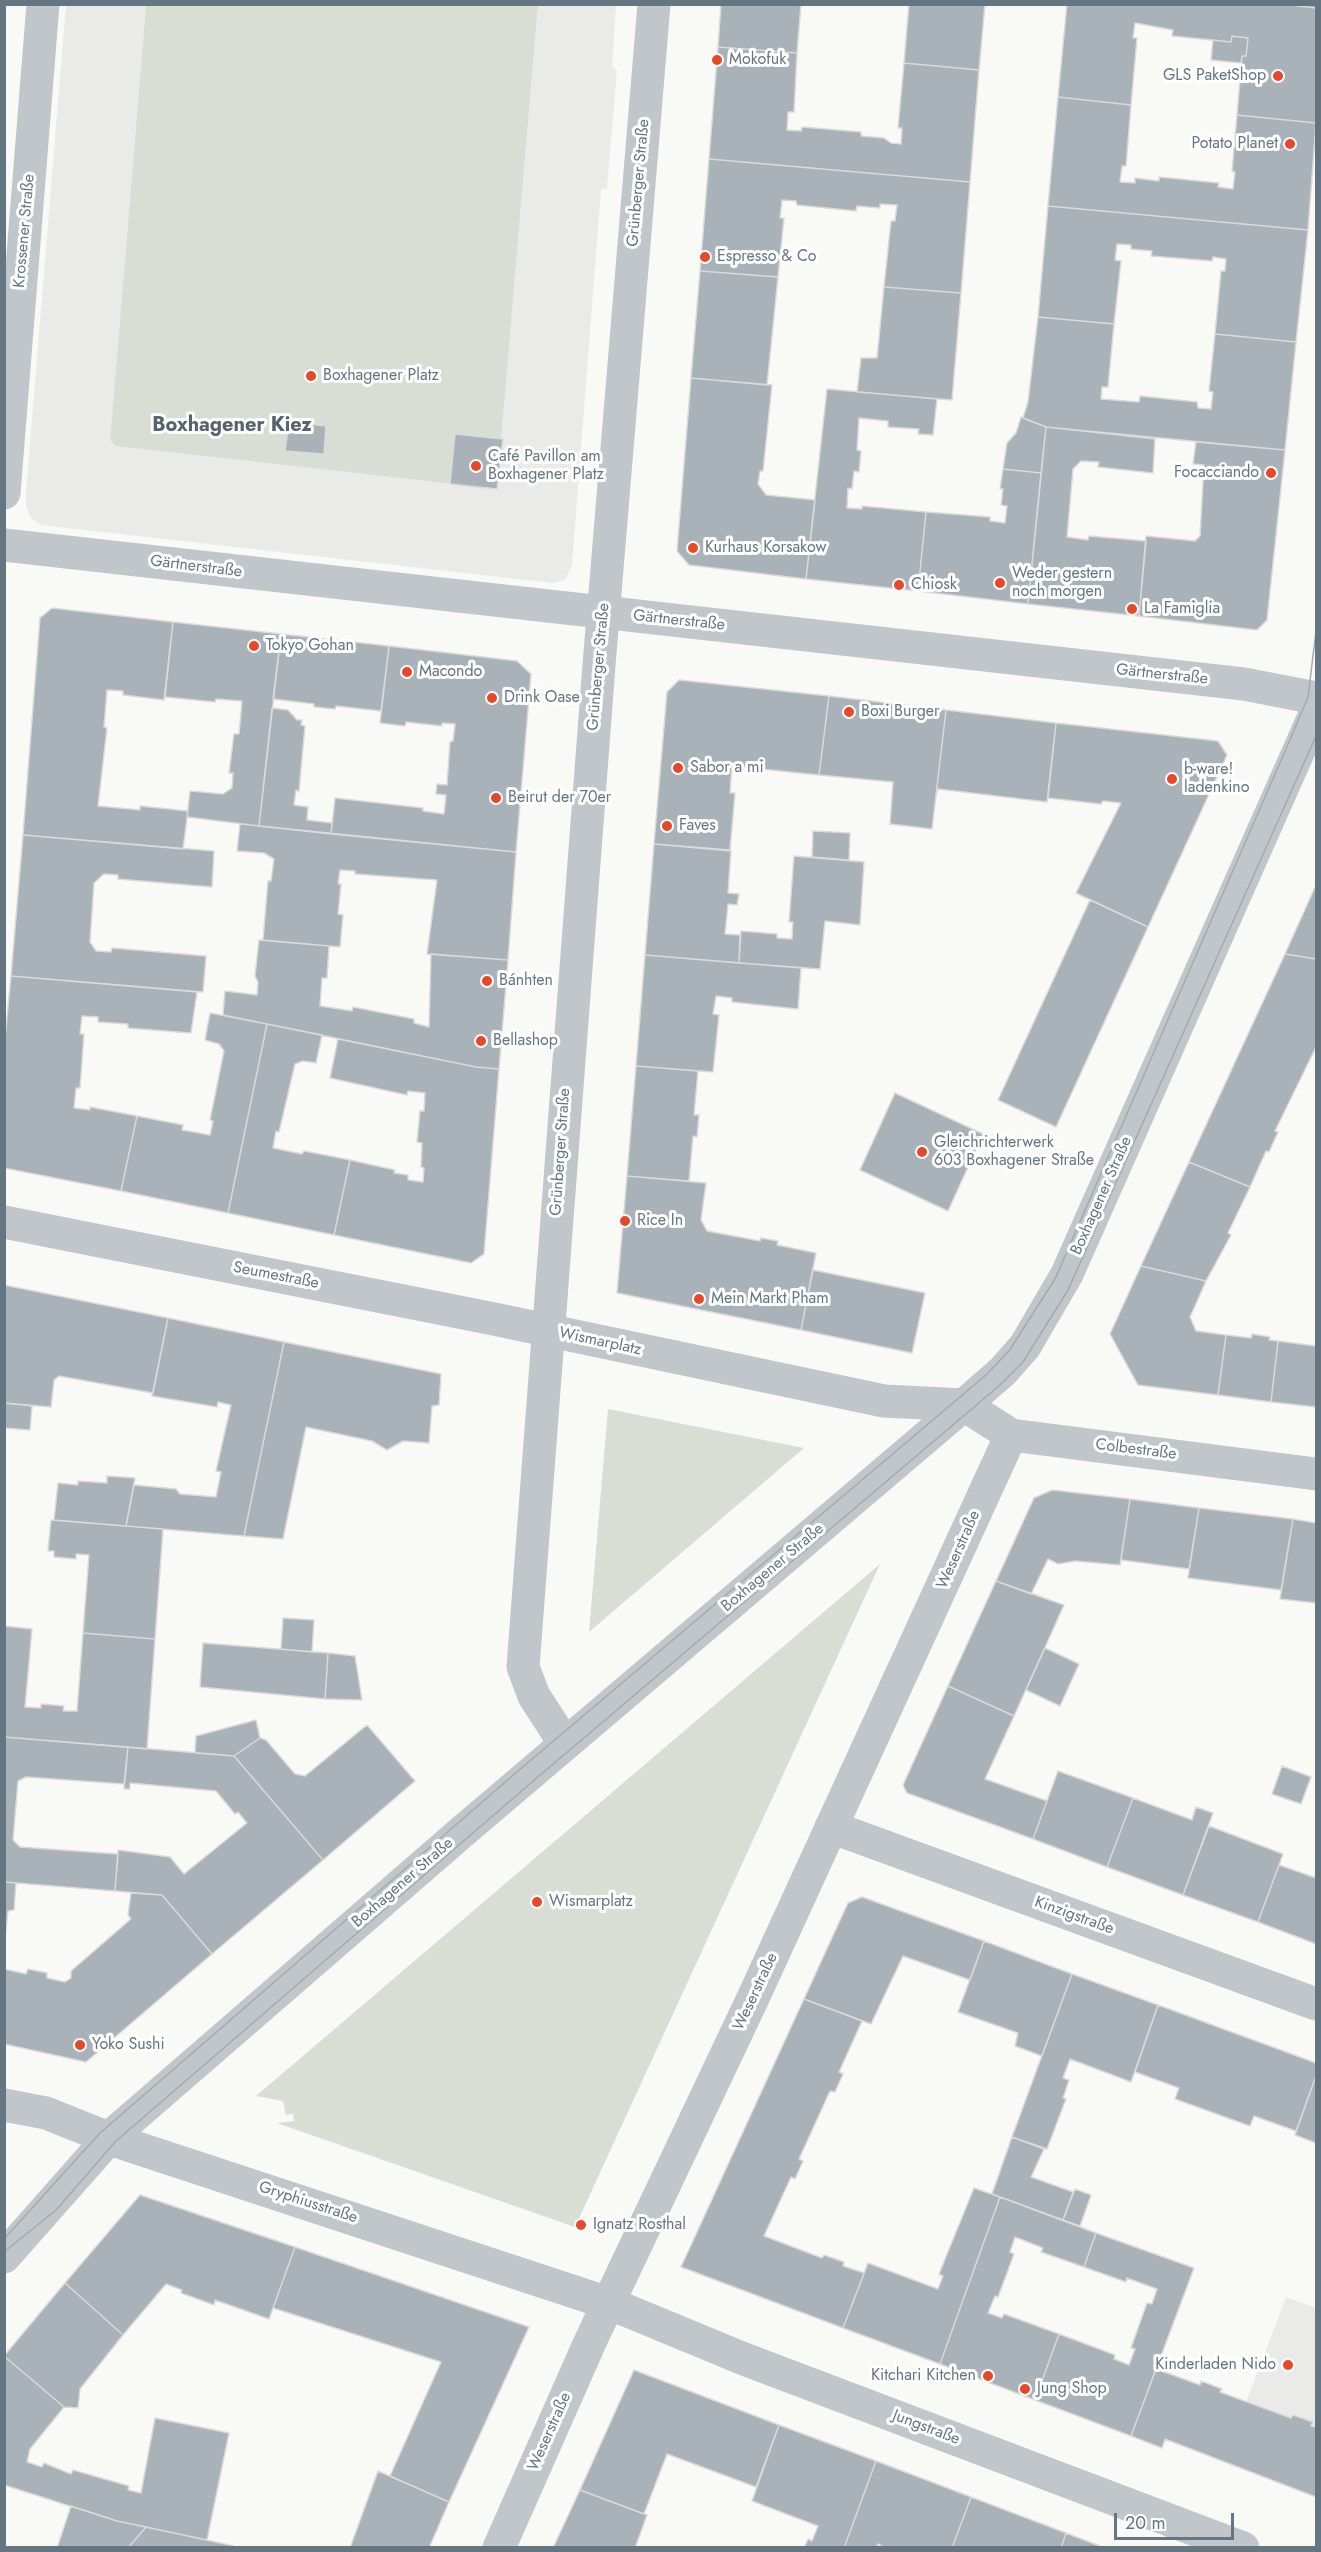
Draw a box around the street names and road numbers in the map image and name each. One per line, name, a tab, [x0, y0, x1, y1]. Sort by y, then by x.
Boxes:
street label: Grünberger Straße	[624, 118, 654, 248]
street label: Krossener Straße	[10, 173, 40, 289]
street label: Gärtnerstraße	[149, 552, 243, 582]
street label: Grünberger Straße	[584, 602, 614, 732]
street label: Gärtnerstraße	[632, 607, 726, 635]
street label: Gärtnerstraße	[1115, 661, 1209, 689]
street label: Grünberger Straße	[547, 1087, 575, 1217]
street label: Boxhagener Straße	[1067, 1134, 1137, 1258]
street label: Seumestraße	[232, 1258, 320, 1294]
street label: Wismarplatz	[557, 1324, 643, 1360]
street label: Colbestraße	[1094, 1436, 1178, 1464]
street label: Weserstraße	[933, 1508, 985, 1592]
street label: Boxhagener Straße	[718, 1520, 828, 1616]
street label: Boxhagener Straße	[349, 1834, 457, 1932]
street label: Kinzigstraße	[1032, 1893, 1116, 1939]
street label: Weserstraße	[730, 1950, 782, 2034]
street label: Gryphiusstraße	[256, 2178, 360, 2228]
street label: Weserstraße	[524, 2390, 576, 2474]
street label: Jungstraße	[890, 2406, 962, 2450]

